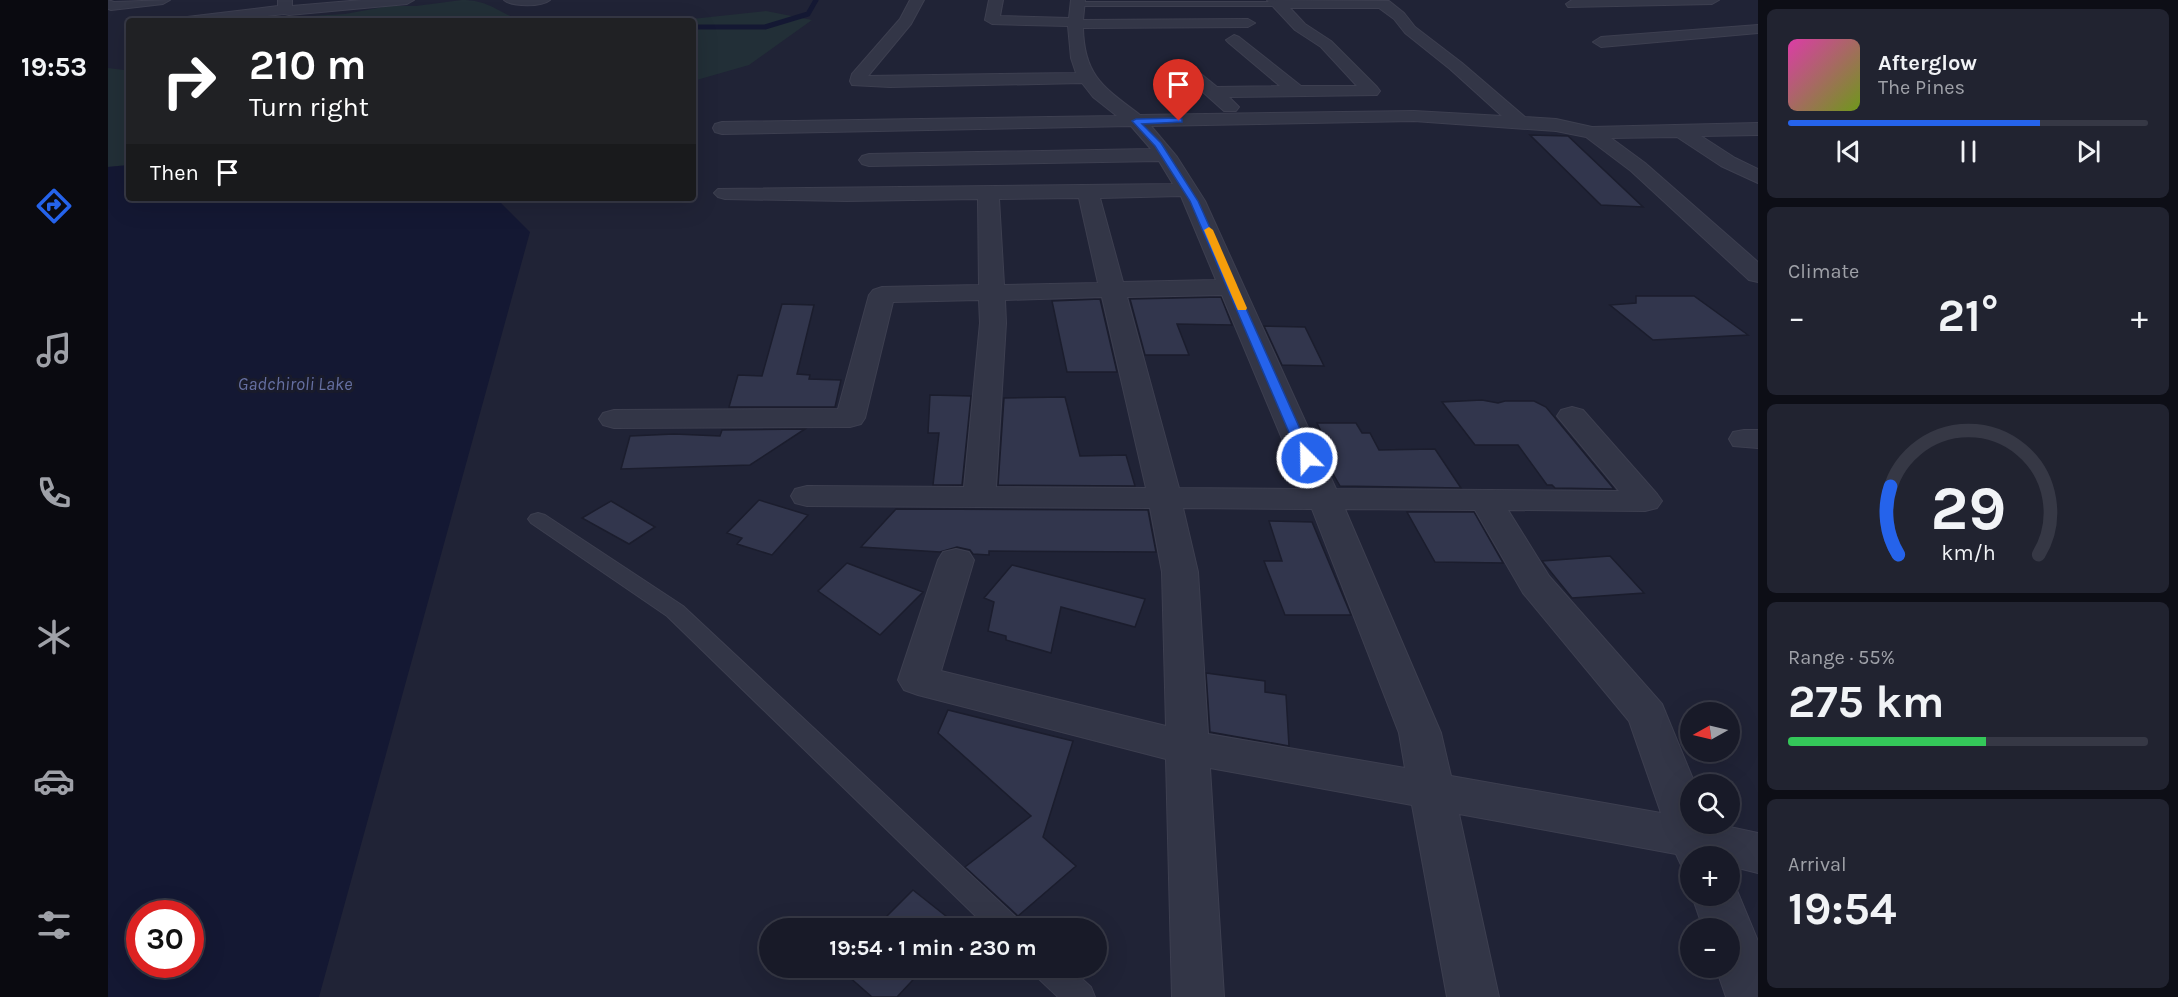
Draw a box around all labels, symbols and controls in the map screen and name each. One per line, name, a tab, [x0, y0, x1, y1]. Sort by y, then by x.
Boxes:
text: 210 m	[249, 40, 366, 90]
icon: right	[150, 42, 228, 120]
text: Afterglow	[1878, 50, 1977, 76]
text: 19:53	[21, 51, 87, 83]
pin	[1153, 59, 1204, 121]
icon: arrive	[1162, 68, 1195, 101]
text: The Pines	[1878, 76, 1965, 99]
text: Turn right	[249, 91, 369, 123]
icon: previous	[1832, 135, 1865, 168]
icon: pause	[1952, 135, 1985, 168]
icon: next	[2072, 135, 2105, 168]
icon: arrive	[211, 156, 244, 189]
text: Then	[150, 160, 199, 186]
icon: directions	[33, 185, 75, 227]
text: Climate	[1788, 260, 1859, 283]
text: 21°	[1938, 290, 1998, 342]
text: −	[1788, 298, 1805, 336]
text: +	[2131, 298, 2148, 336]
icon: music	[33, 329, 75, 371]
water label: Gadchiroli Lake	[238, 373, 352, 395]
position arrow	[1275, 426, 1339, 490]
icon: phone	[33, 472, 75, 514]
text: 29	[1930, 473, 2006, 546]
text: km/h	[1941, 541, 1995, 566]
icon: climate	[33, 616, 75, 658]
text: Range · 55%	[1788, 646, 1895, 669]
text: 275 km	[1788, 676, 1945, 728]
north arrow	[1680, 702, 1740, 762]
map controls	[1680, 702, 1740, 978]
icon: car	[33, 760, 75, 802]
button: search	[1680, 774, 1740, 834]
button: +	[1680, 846, 1740, 906]
text: Arrival	[1788, 853, 1847, 876]
text: 19:54	[1788, 883, 1897, 935]
speed limit sign: 30	[126, 900, 204, 978]
icon: filters	[33, 904, 75, 946]
button: −	[1680, 918, 1740, 978]
text: 19:54 · 1 min · 230 m	[829, 935, 1037, 961]

